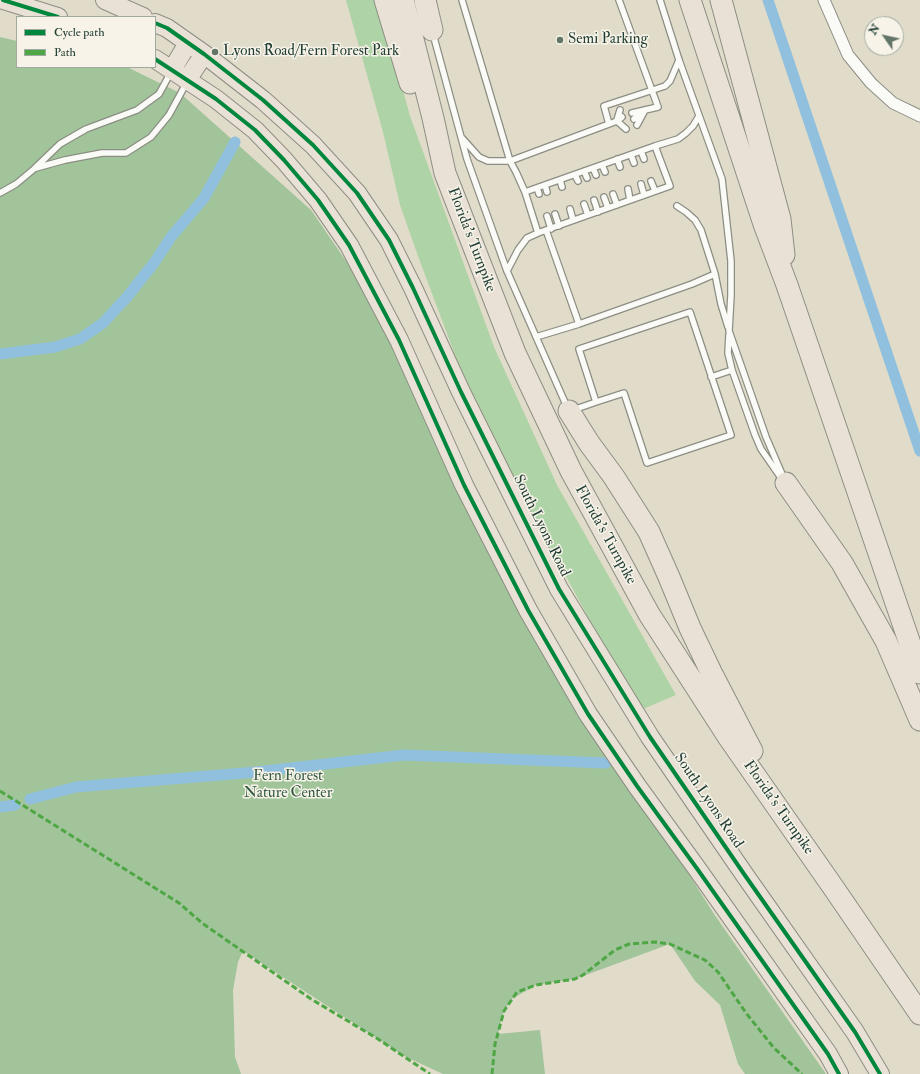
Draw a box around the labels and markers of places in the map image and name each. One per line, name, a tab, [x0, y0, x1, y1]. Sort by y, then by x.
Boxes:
place label: Semi Parking	[568, 31, 648, 49]
marker: Semi Parking	[555, 35, 565, 45]
place label: Lyons Road/Fern Forest Park	[223, 43, 399, 61]
marker: Lyons Road/Fern Forest Park	[210, 47, 220, 57]

